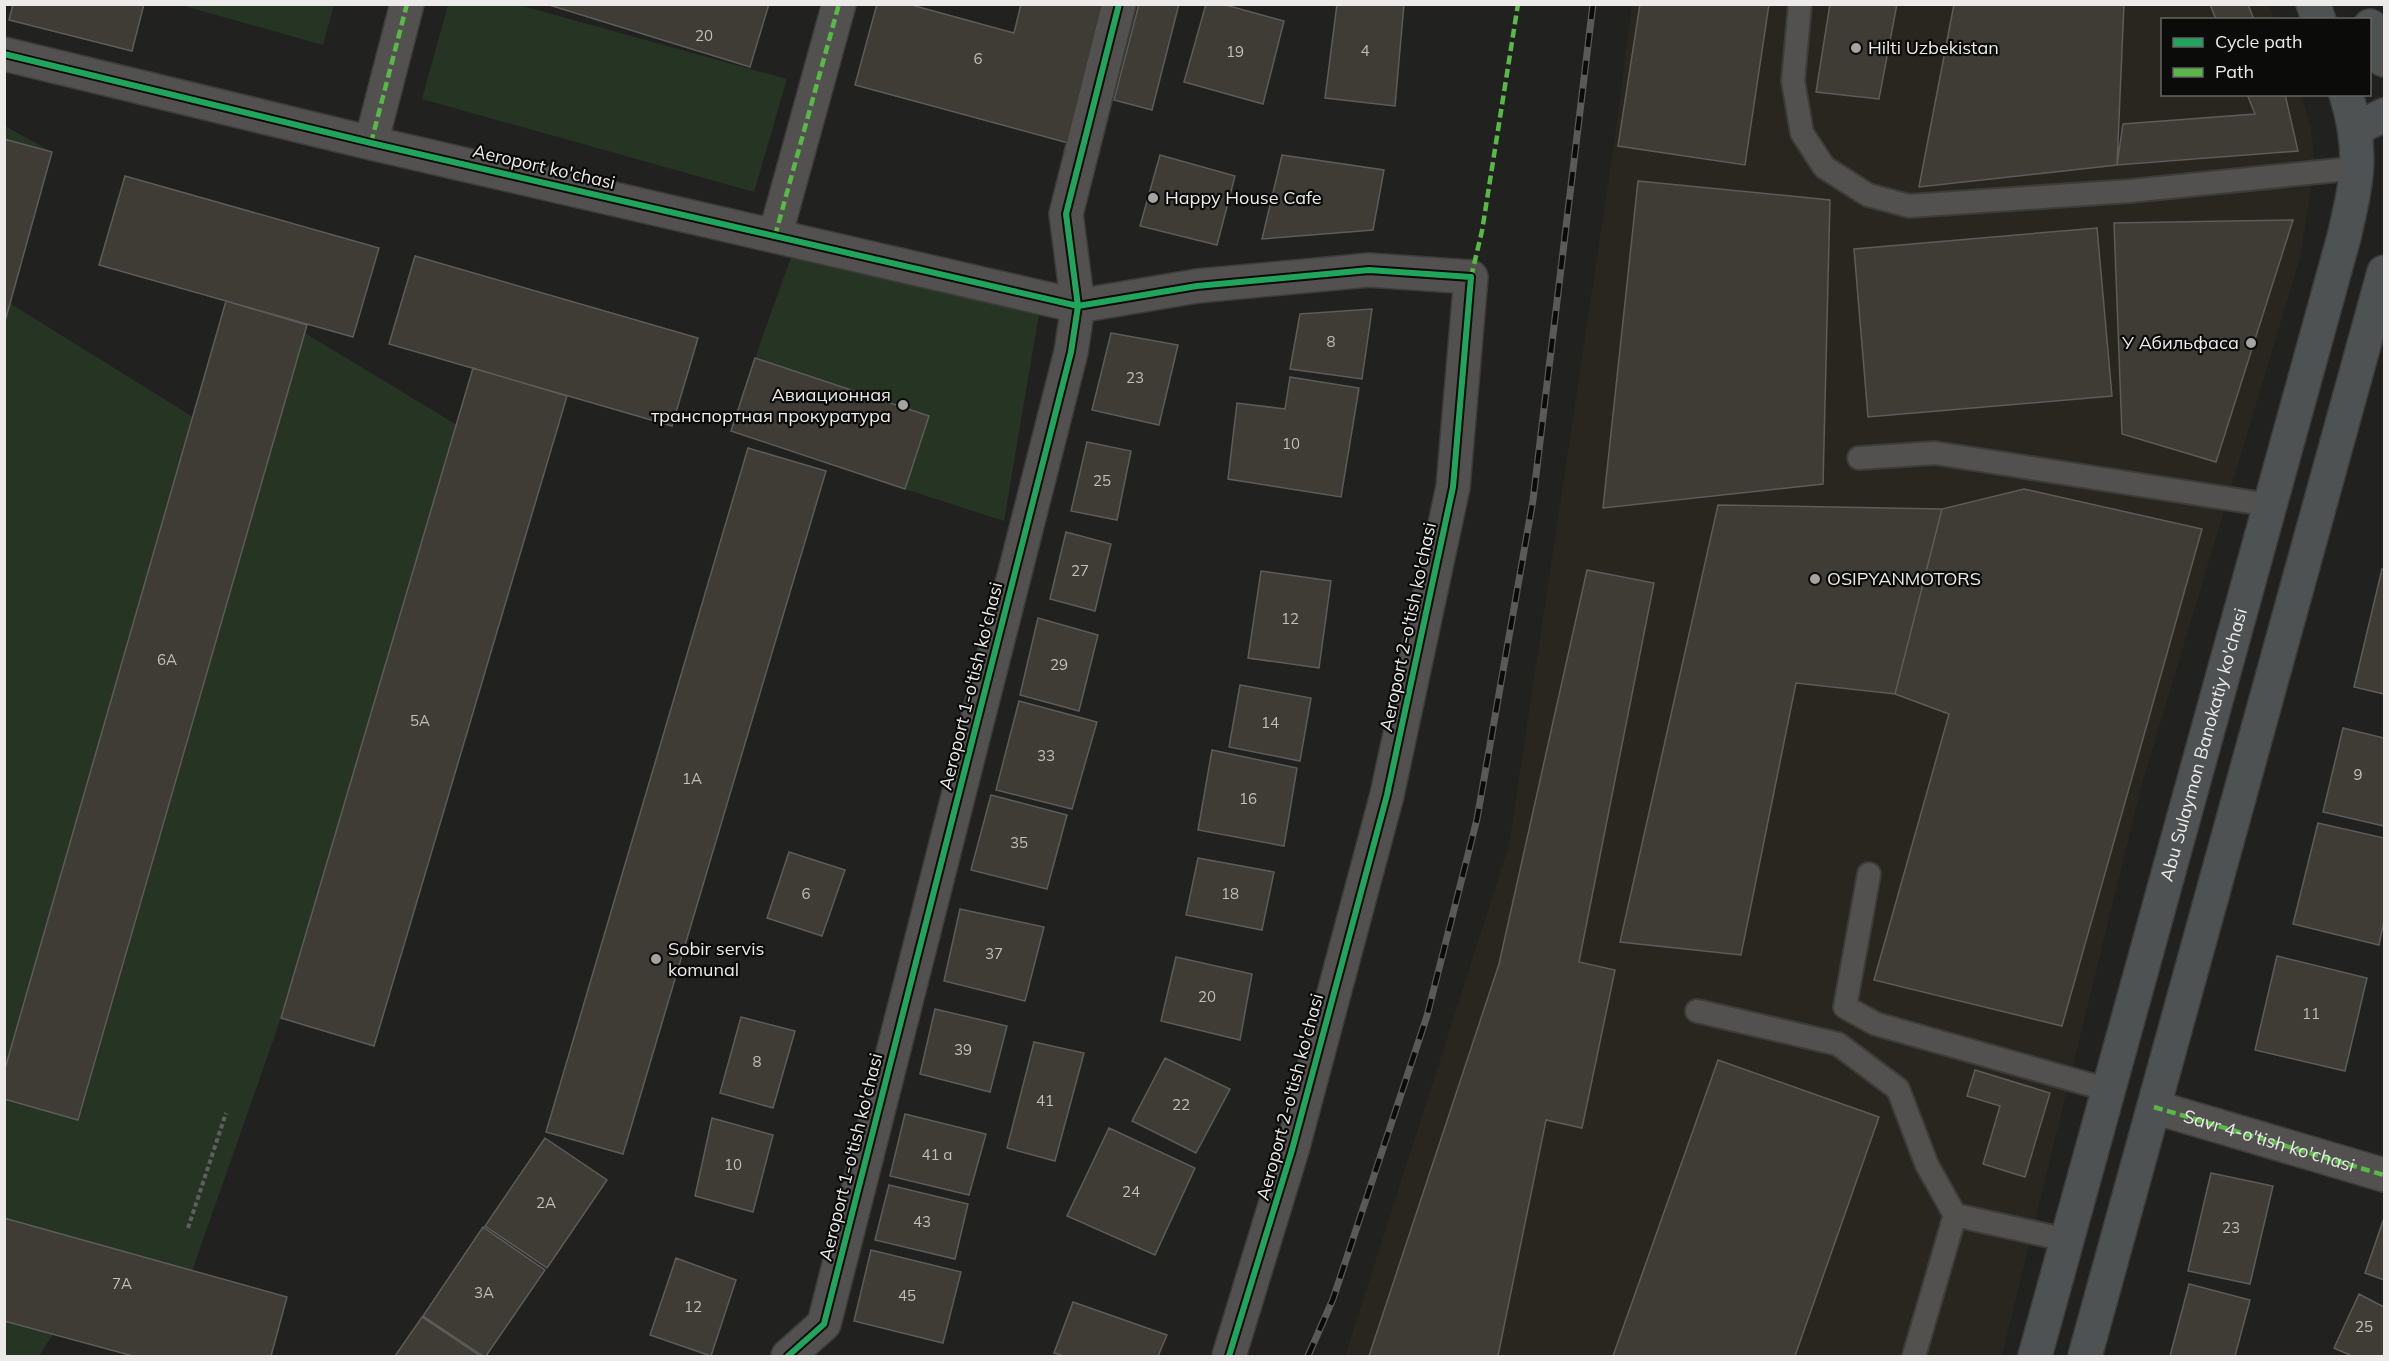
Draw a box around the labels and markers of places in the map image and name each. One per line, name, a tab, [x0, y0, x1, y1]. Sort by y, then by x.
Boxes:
place label: Hilti Uzbekistan	[1868, 36, 1999, 59]
marker: Hilti Uzbekistan	[1849, 41, 1863, 55]
place label: Happy House Cafe	[1165, 186, 1322, 209]
marker: Happy House Cafe	[1146, 191, 1160, 205]
place label: У Абильфаса	[2121, 331, 2239, 354]
marker: У Абильфаса	[2244, 336, 2258, 350]
place label: Авиационная транспортная прокуратура	[651, 383, 891, 427]
marker: Авиационная транспортная прокуратура	[896, 398, 910, 412]
place label: OSIPYANMOTORS	[1827, 567, 1981, 590]
marker: OSIPYANMOTORS	[1808, 572, 1822, 586]
place label: Sobir servis komunal	[668, 937, 764, 981]
marker: Sobir servis komunal	[649, 952, 663, 966]

